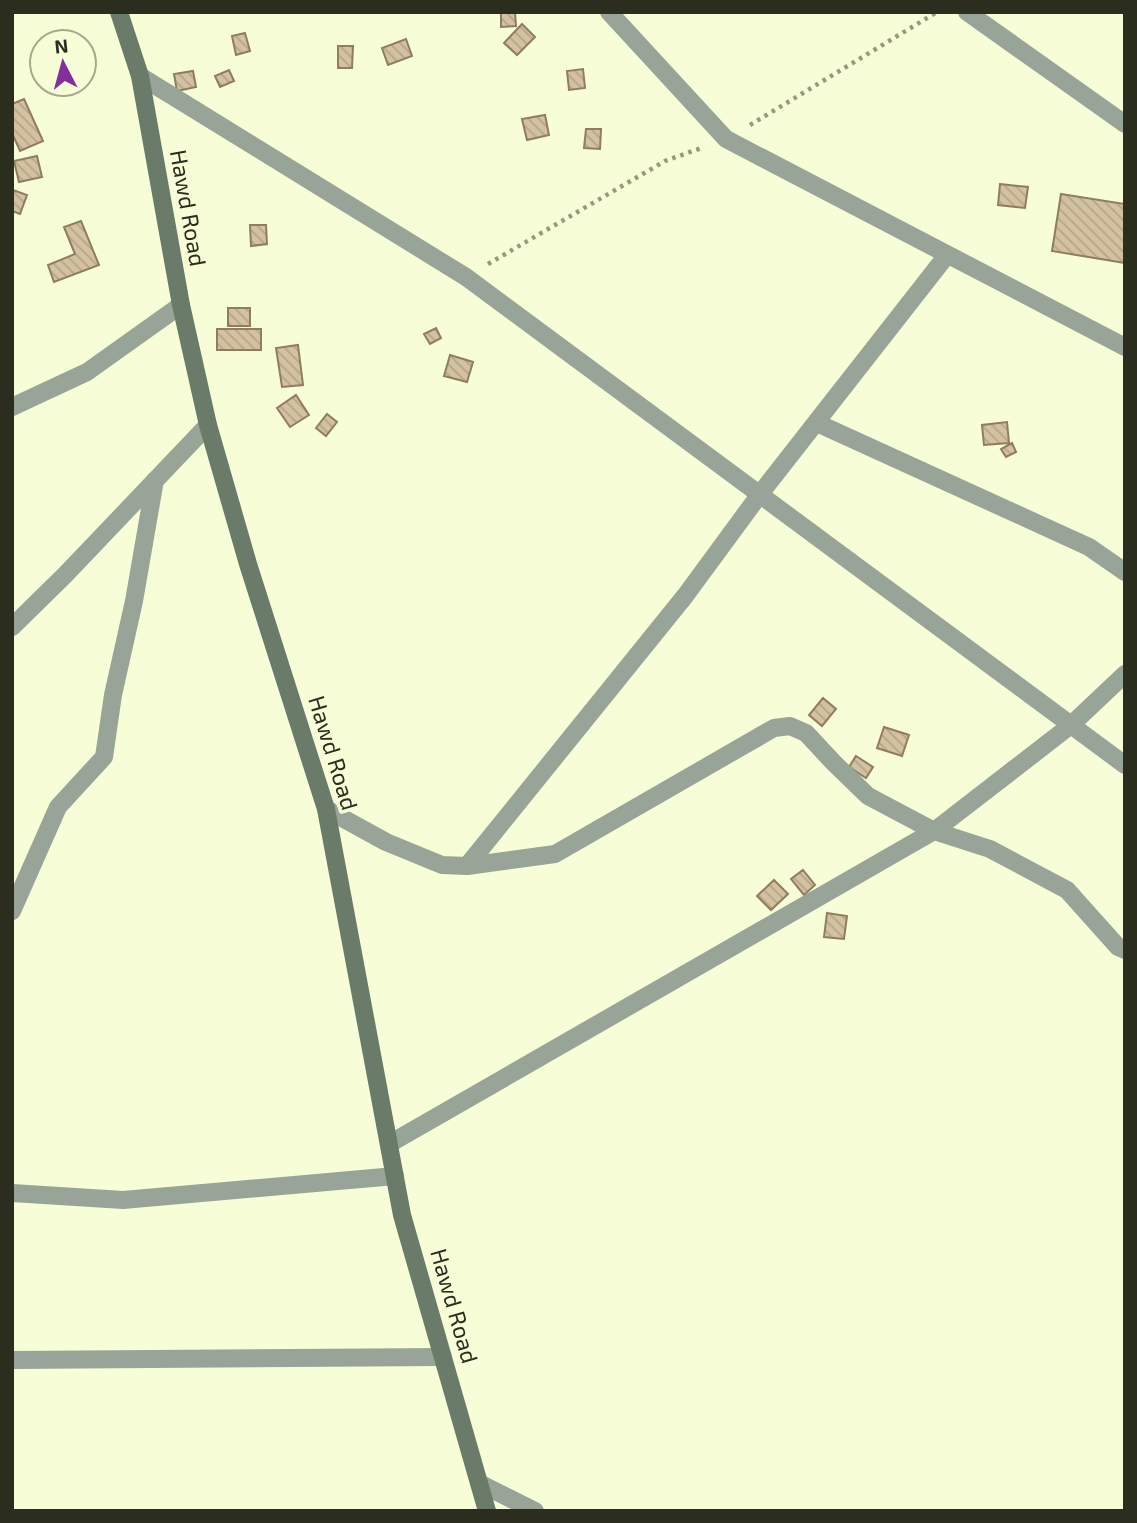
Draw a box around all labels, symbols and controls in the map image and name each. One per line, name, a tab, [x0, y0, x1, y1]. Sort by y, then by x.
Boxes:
north arrow	[28, 28, 98, 98]
text: N	[53, 33, 69, 58]
street label: Hawd Road	[165, 147, 213, 268]
street label: Hawd Road	[303, 692, 365, 813]
street label: Hawd Road	[425, 1245, 485, 1366]

